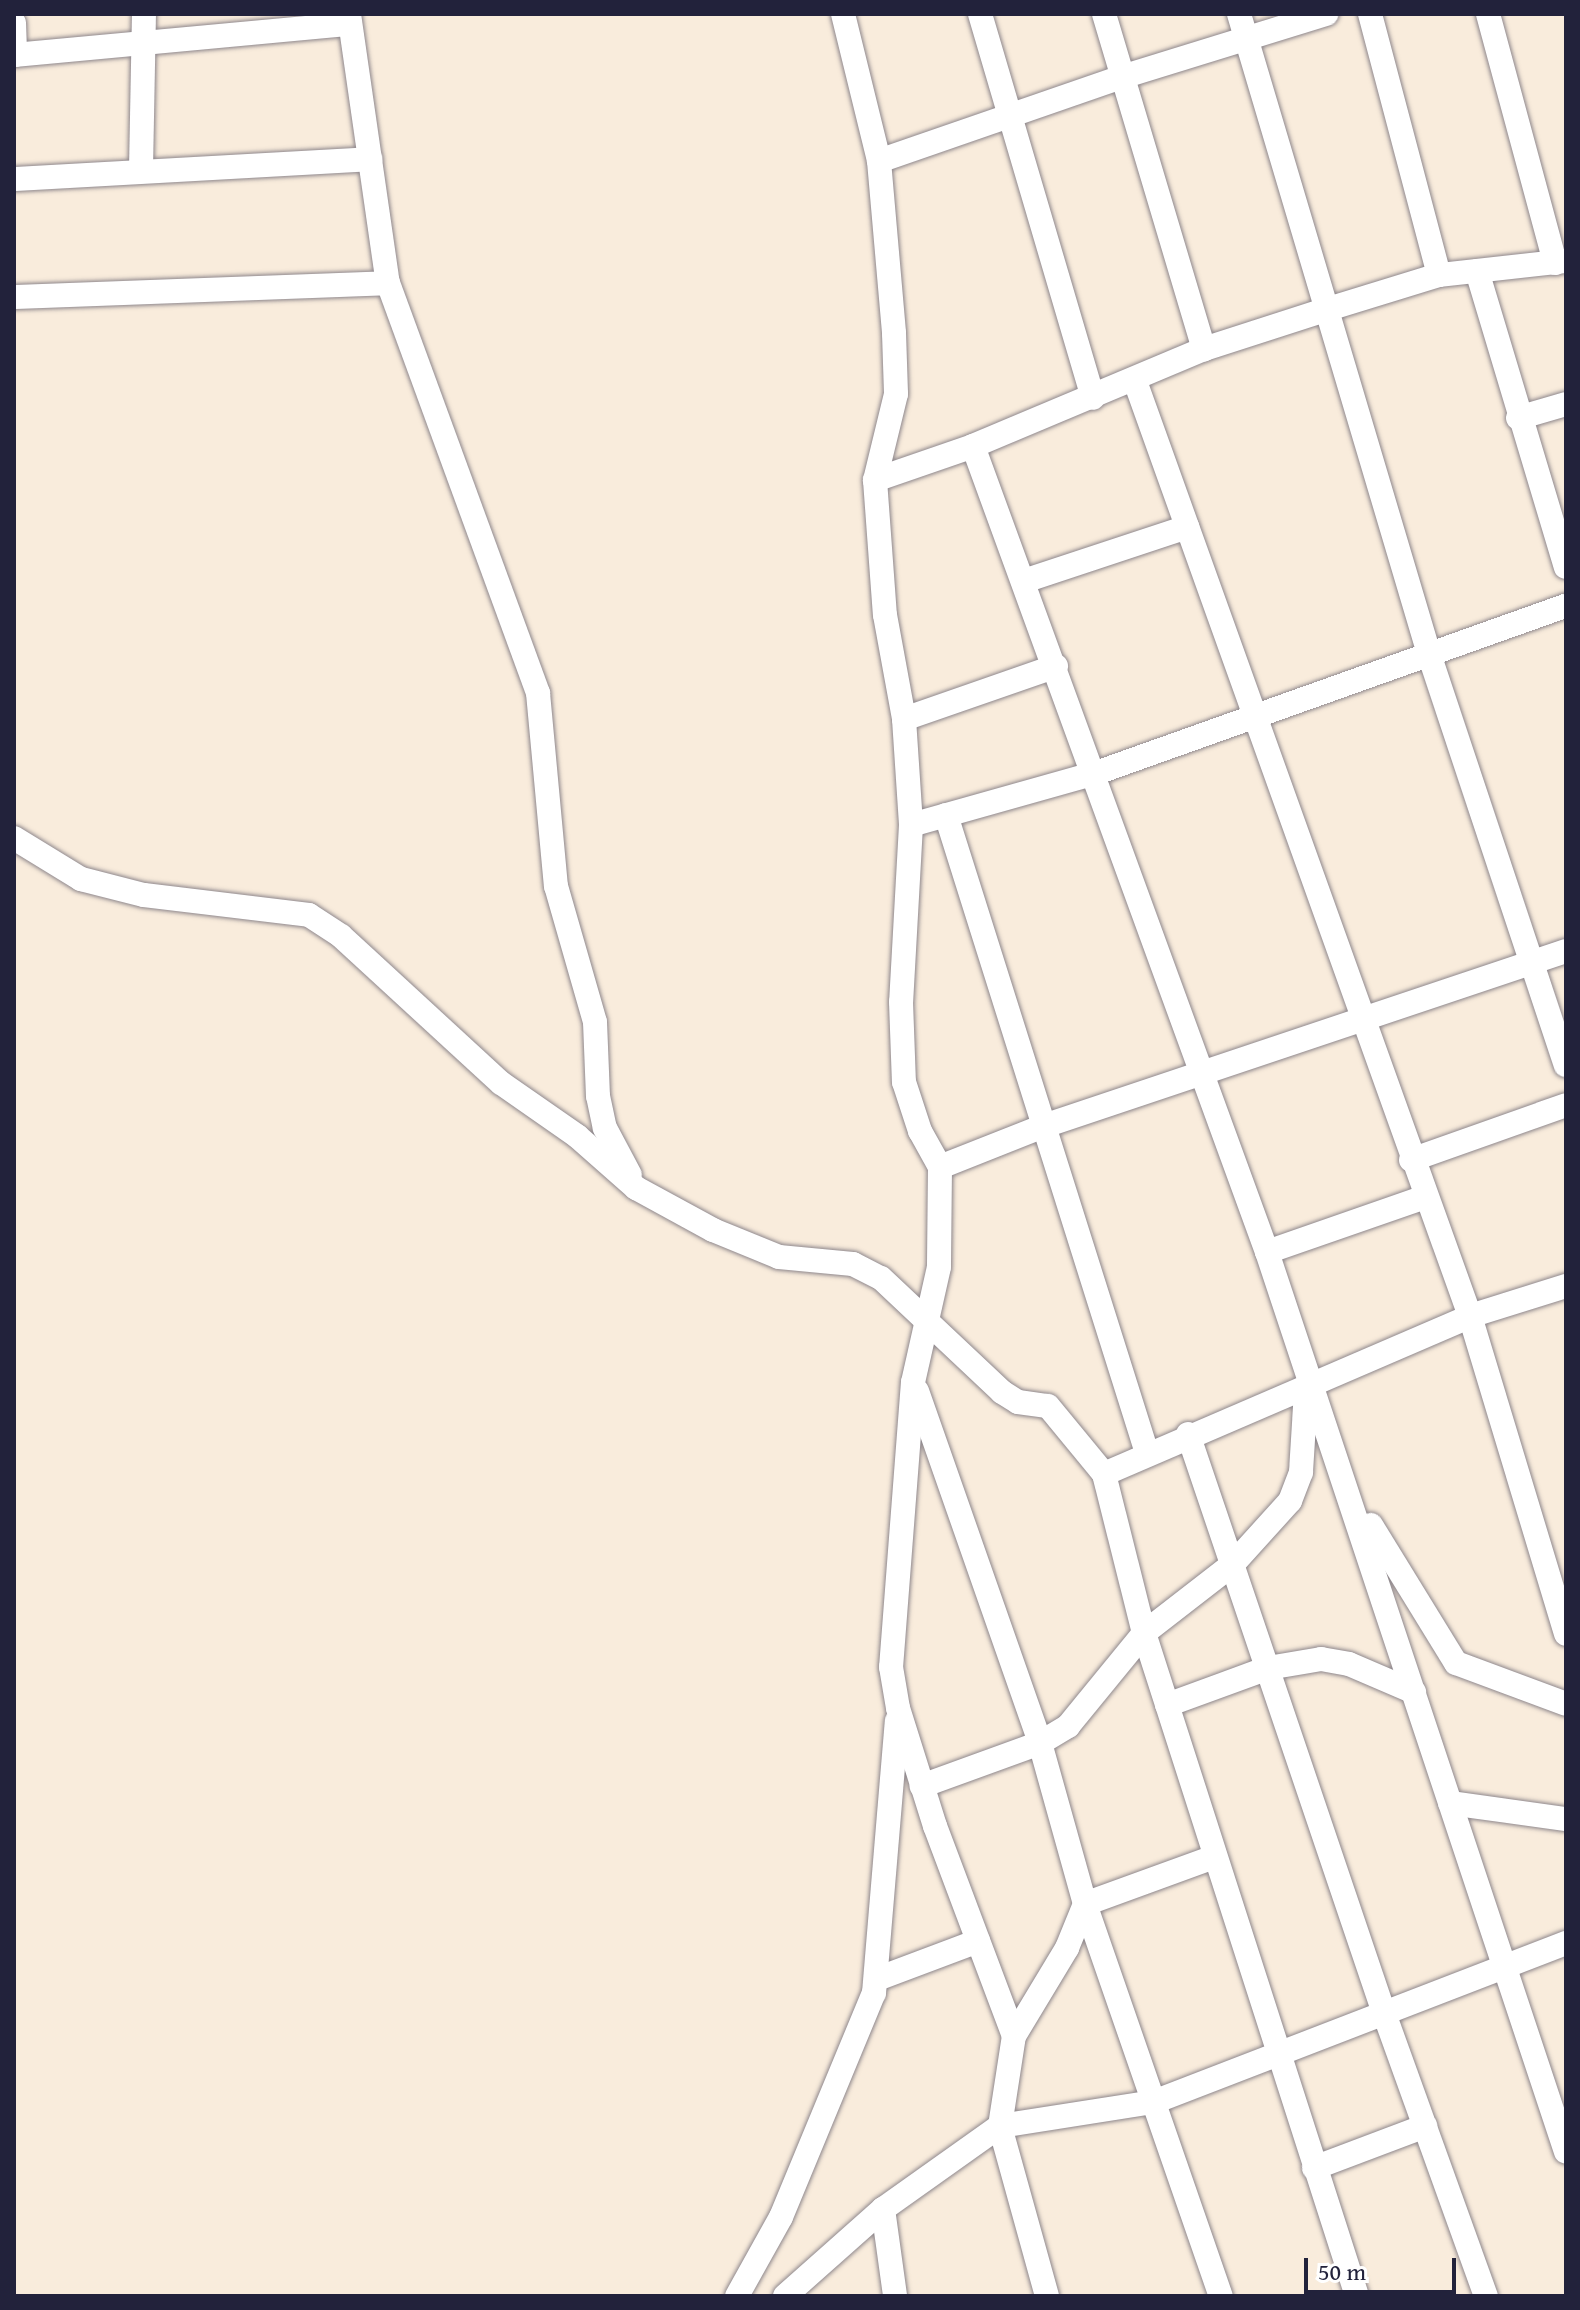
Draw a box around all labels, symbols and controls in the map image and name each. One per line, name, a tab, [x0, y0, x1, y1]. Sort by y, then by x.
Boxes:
scale bar	[1308, 2242, 1460, 2292]
text: 50 m	[1318, 2254, 1366, 2289]

